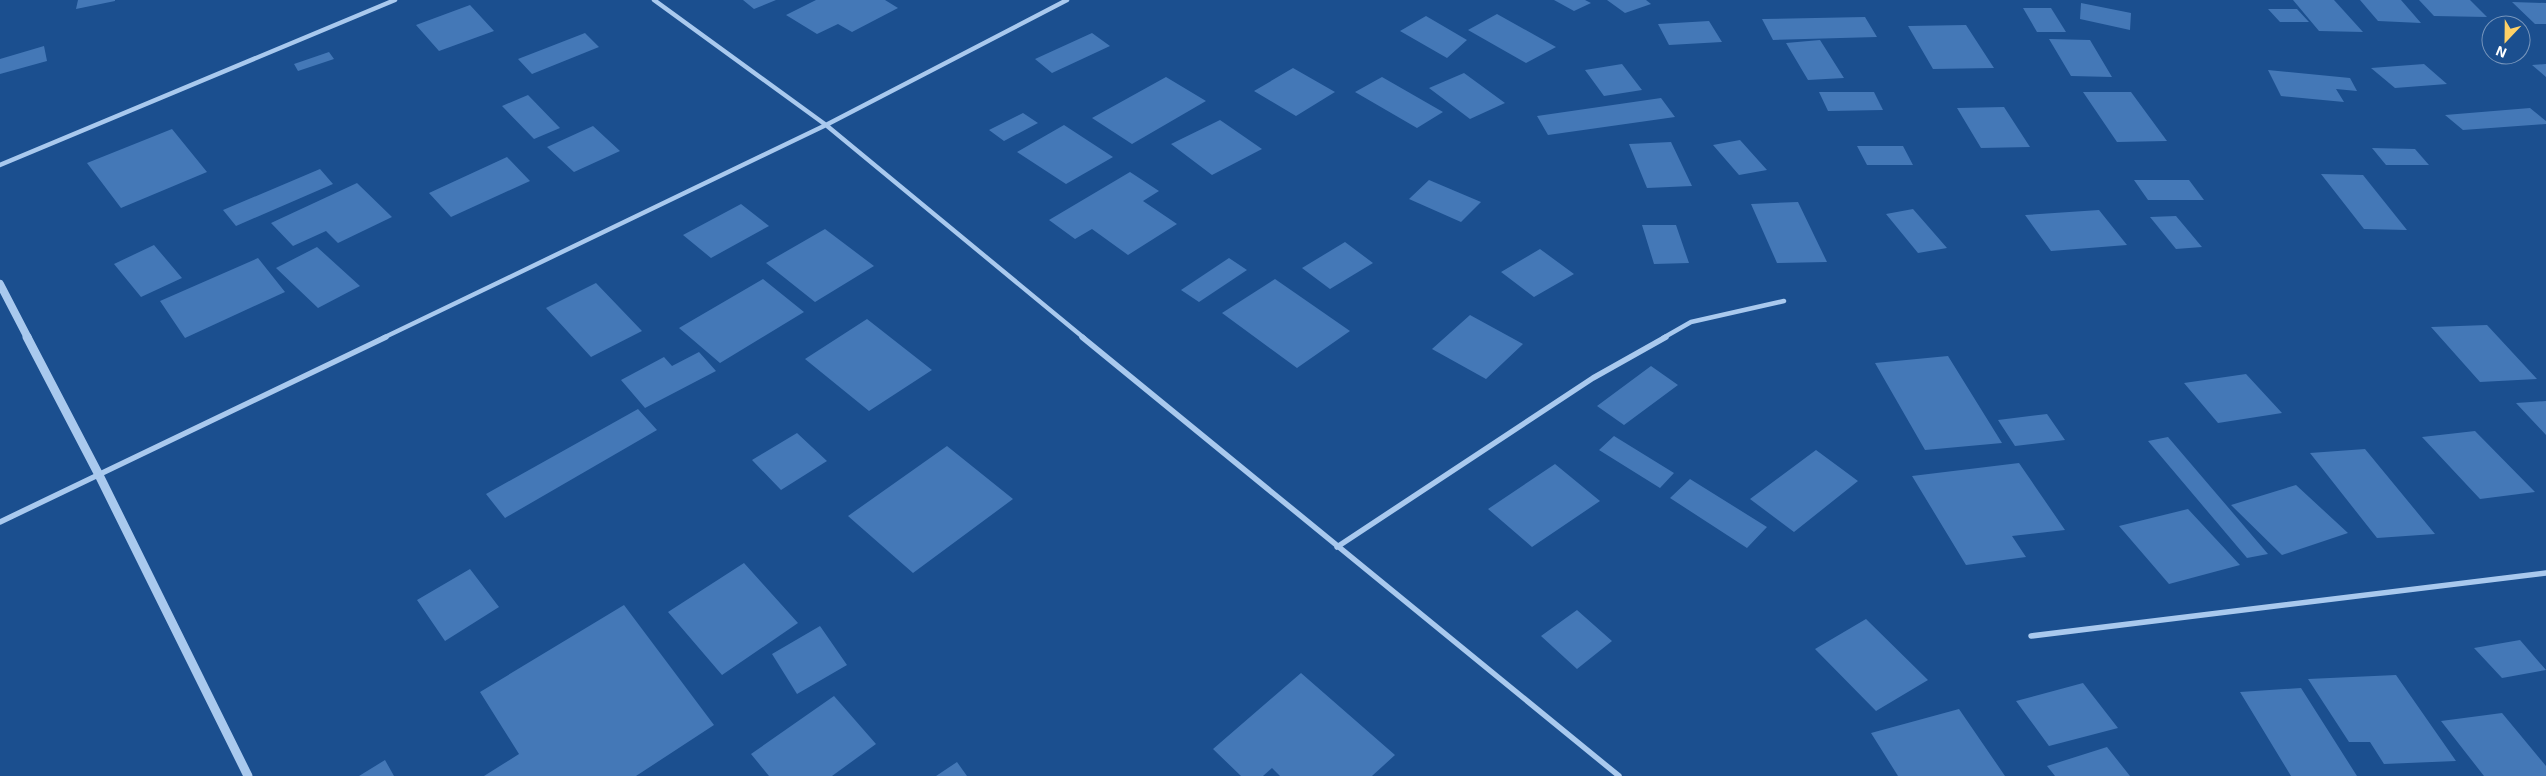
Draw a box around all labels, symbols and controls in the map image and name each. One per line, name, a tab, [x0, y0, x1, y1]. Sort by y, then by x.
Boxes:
north arrow	[2481, 15, 2531, 65]
text: N	[2493, 43, 2509, 62]

